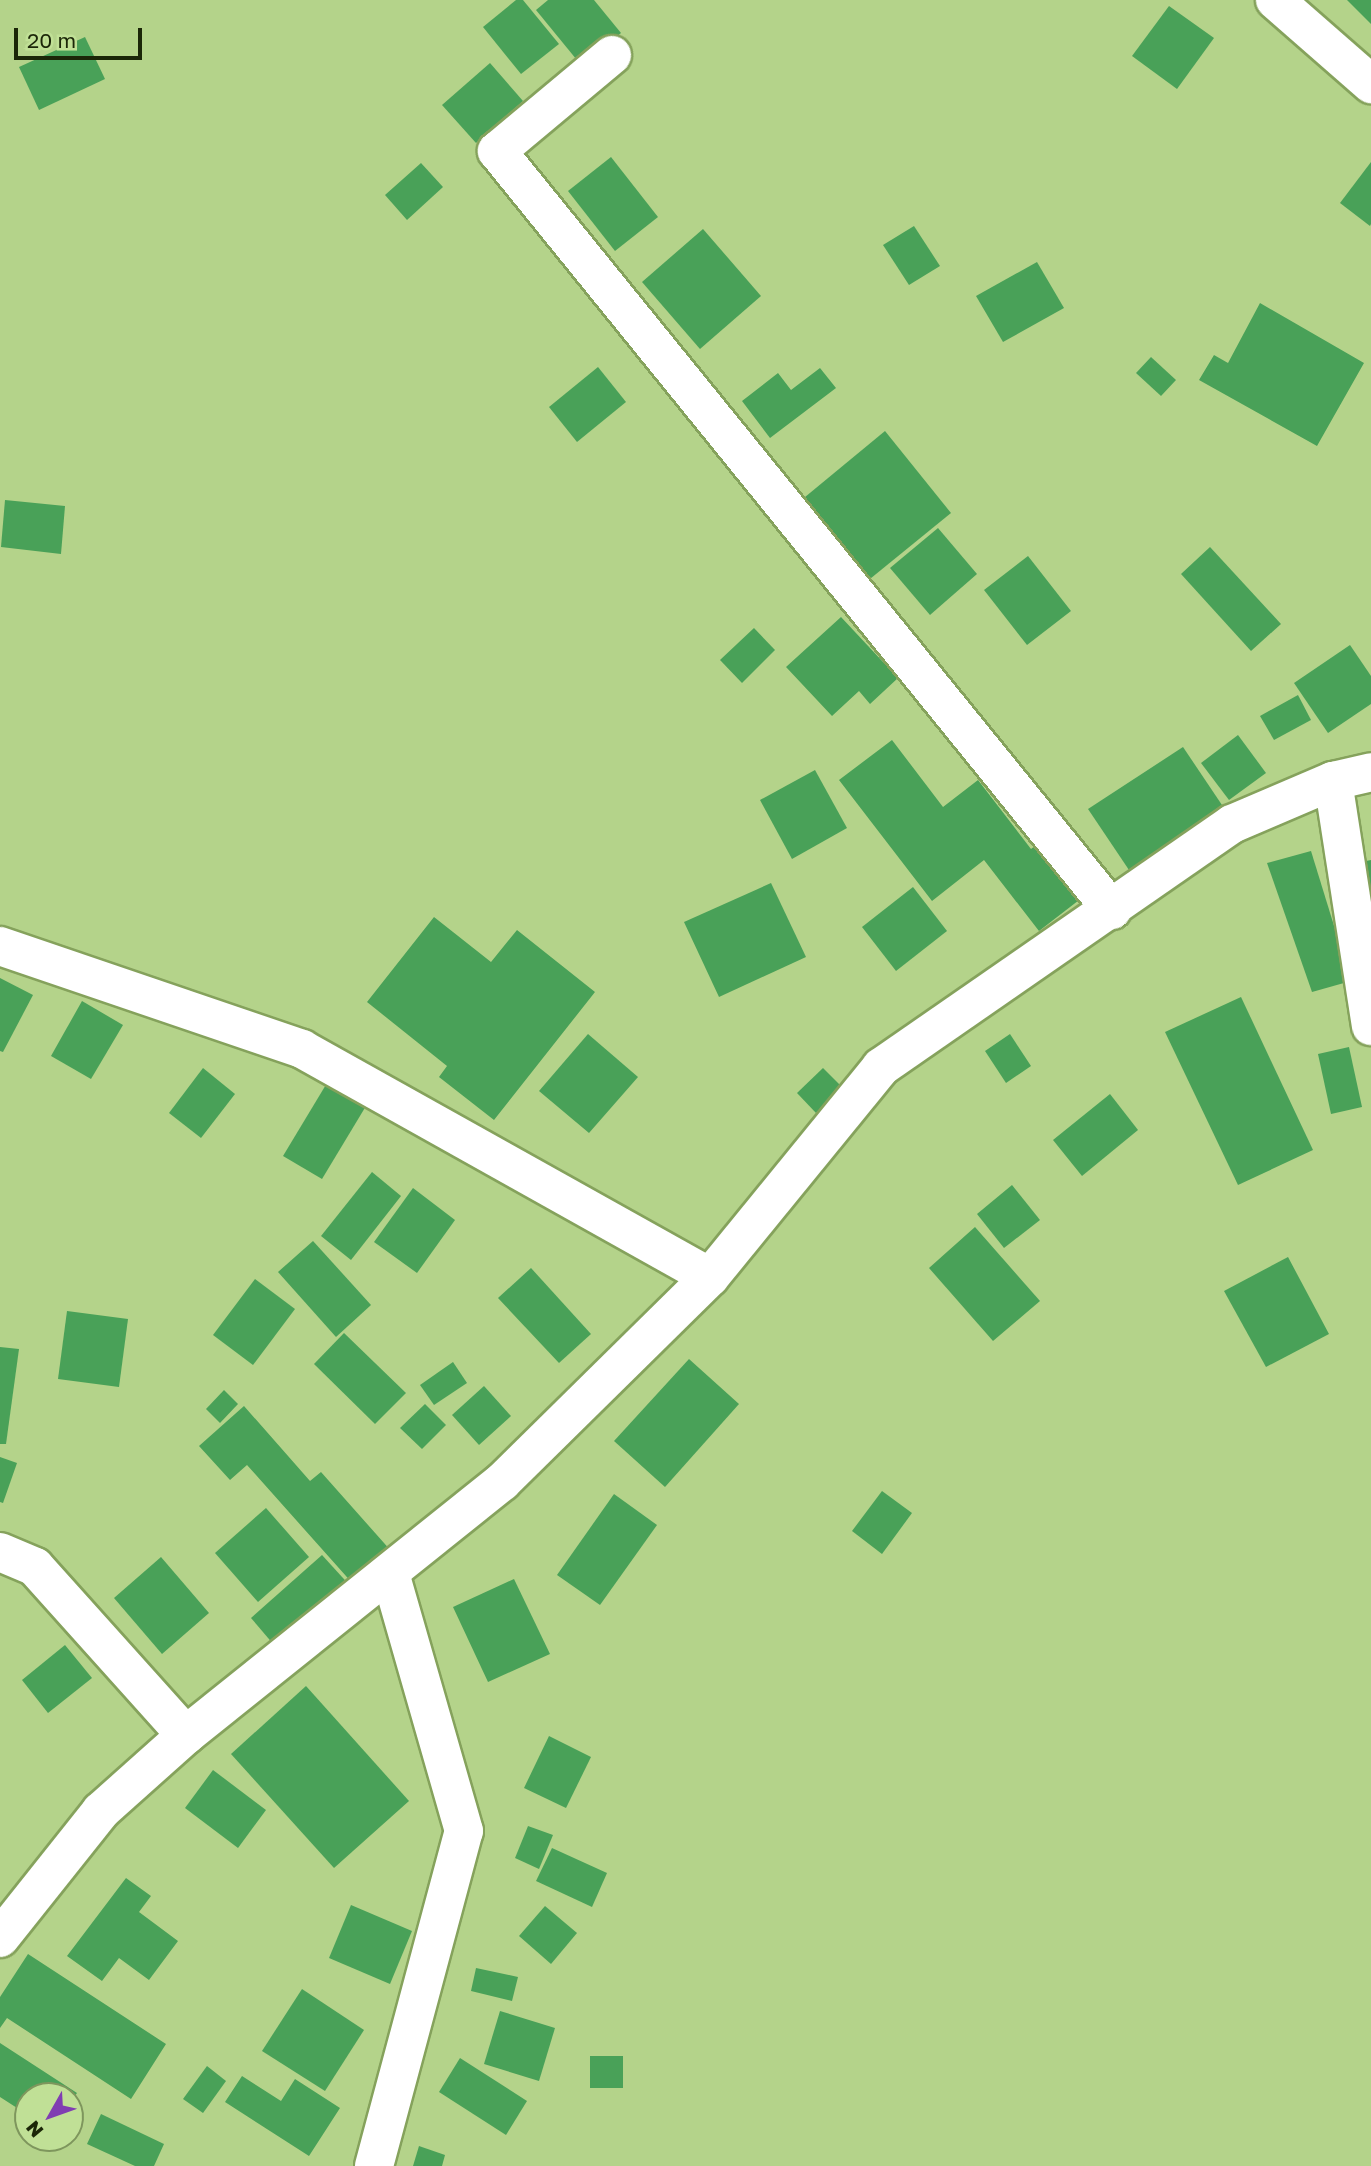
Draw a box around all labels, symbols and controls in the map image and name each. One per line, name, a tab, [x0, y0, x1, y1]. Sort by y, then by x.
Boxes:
scale bar	[18, 14, 145, 58]
text: 20 m	[27, 27, 76, 53]
north arrow	[14, 2082, 84, 2152]
text: N	[21, 2117, 48, 2142]

